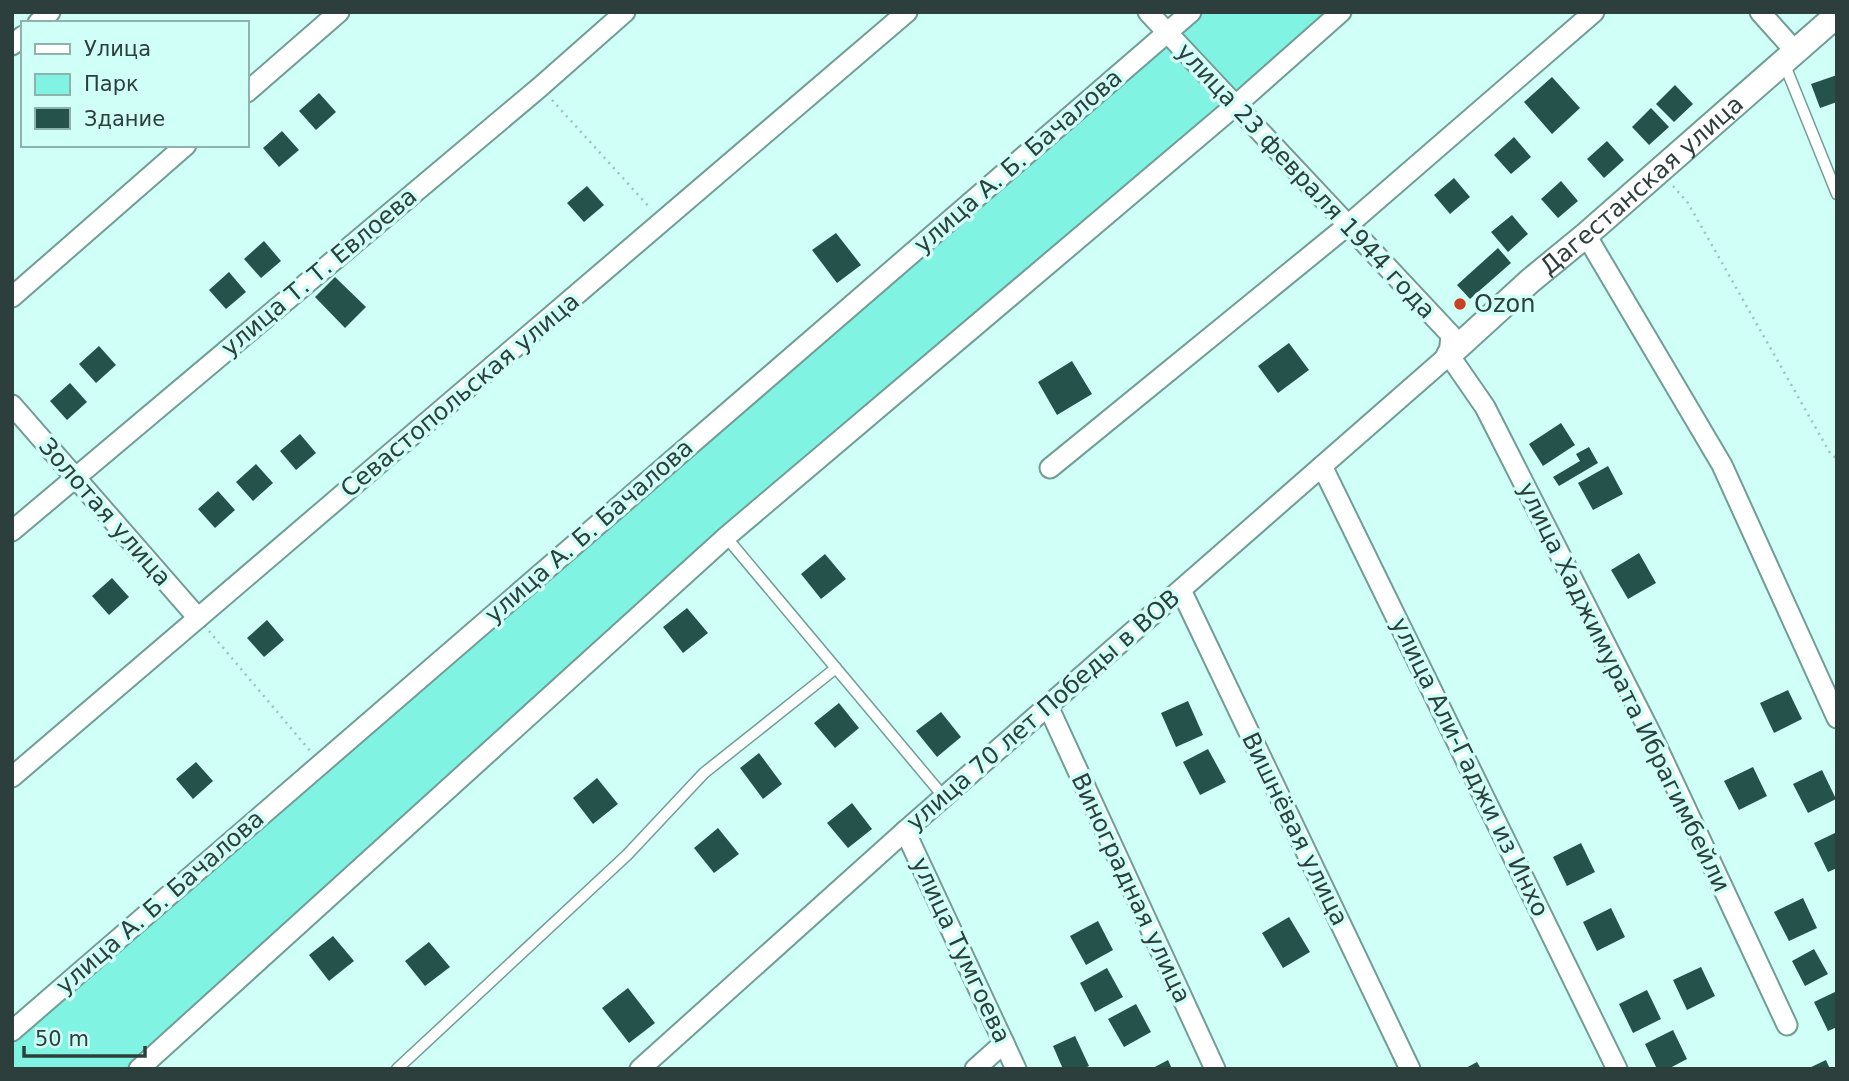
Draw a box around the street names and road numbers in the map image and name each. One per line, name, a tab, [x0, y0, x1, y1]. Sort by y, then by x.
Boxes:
street label: улица 23 февраля 1944 года	[1171, 38, 1441, 324]
street label: улица А. Б. Бачалова	[908, 63, 1128, 259]
street label: Дагестанская улица	[1535, 90, 1749, 281]
street label: улица Т. Т. Евлоева	[216, 182, 422, 362]
street label: Севастопольская улица	[335, 287, 585, 503]
street label: Золотая улица	[33, 432, 177, 592]
street label: улица А. Б. Бачалова	[479, 433, 699, 629]
street label: улица Хаджимурата Ибрагимбейли	[1512, 478, 1736, 896]
street label: улица 70 лет Победы в ВОВ	[901, 584, 1185, 836]
street label: улица Али-Гаджи из Инхо	[1385, 613, 1555, 921]
street label: Вишнёвая улица	[1236, 728, 1354, 930]
street label: Виноградная улица	[1065, 769, 1197, 1007]
street label: улица А. Б. Бачалова	[50, 804, 270, 1000]
street label: улица Тумгоева	[906, 853, 1016, 1047]

